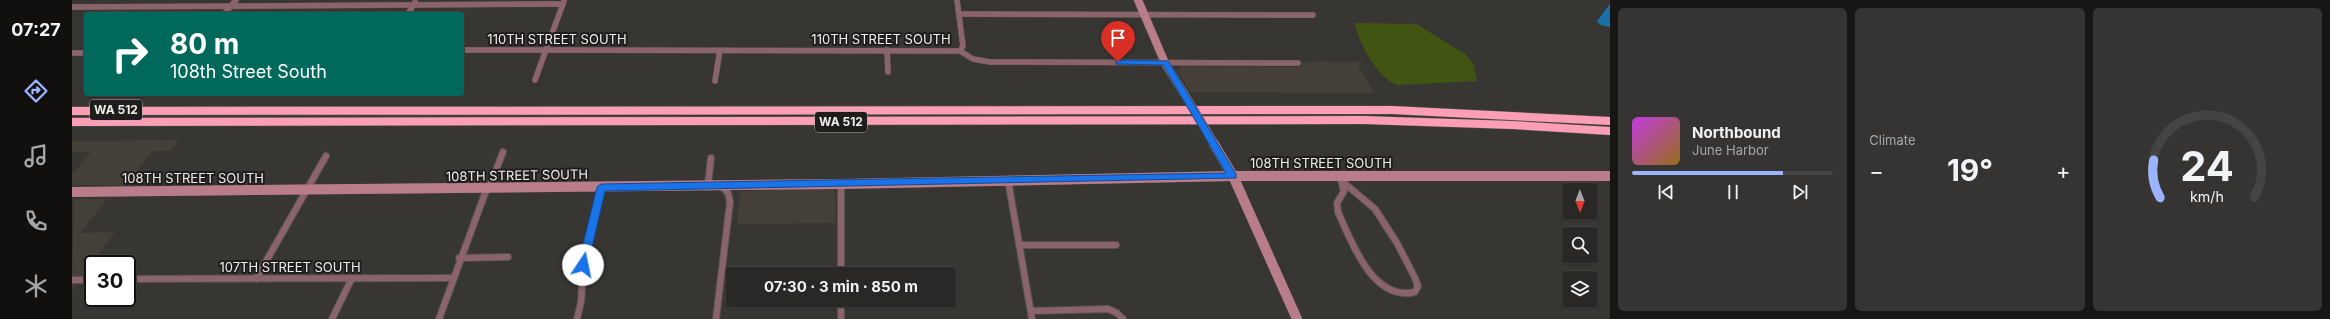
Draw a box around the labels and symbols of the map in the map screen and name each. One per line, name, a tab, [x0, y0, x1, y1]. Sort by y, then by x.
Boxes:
pin	[1101, 21, 1135, 62]
street label: 110TH STREET SOUTH	[487, 31, 627, 47]
street label: 110TH STREET SOUTH	[811, 31, 951, 47]
road number: WA 512	[90, 100, 142, 120]
road number: WA 512	[815, 112, 867, 132]
street label: 108TH STREET SOUTH	[1250, 155, 1392, 171]
street label: 108TH STREET SOUTH	[446, 166, 588, 184]
street label: 108TH STREET SOUTH	[122, 170, 264, 186]
north arrow	[1562, 183, 1598, 219]
position arrow	[562, 244, 604, 286]
speed limit sign: 30	[84, 255, 136, 307]
street label: 107TH STREET SOUTH	[219, 259, 361, 275]

